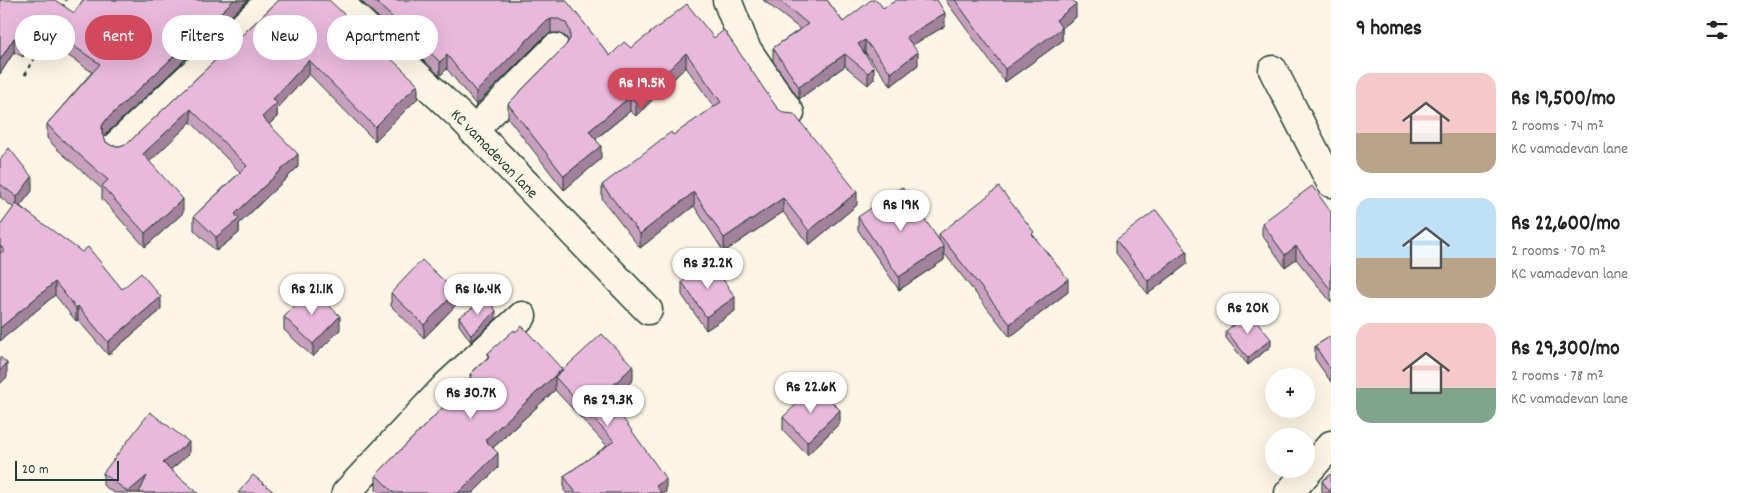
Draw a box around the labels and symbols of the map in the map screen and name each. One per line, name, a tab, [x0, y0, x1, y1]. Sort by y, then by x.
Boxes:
pin: Rs 19.5K	[590, 68, 694, 110]
street label: KC vamadevan lane	[445, 104, 543, 204]
pin: Rs 19K	[860, 190, 942, 232]
pin: Rs 32.2K	[656, 248, 760, 290]
pin: Rs 21.1K	[260, 274, 364, 316]
pin: Rs 16.4K	[426, 274, 530, 316]
pin: Rs 20K	[1207, 292, 1289, 335]
pin: Rs 22.6K	[759, 372, 863, 414]
pin: Rs 30.7K	[419, 378, 523, 420]
pin: Rs 29.3K	[556, 384, 660, 427]
scale bar	[15, 458, 119, 481]

